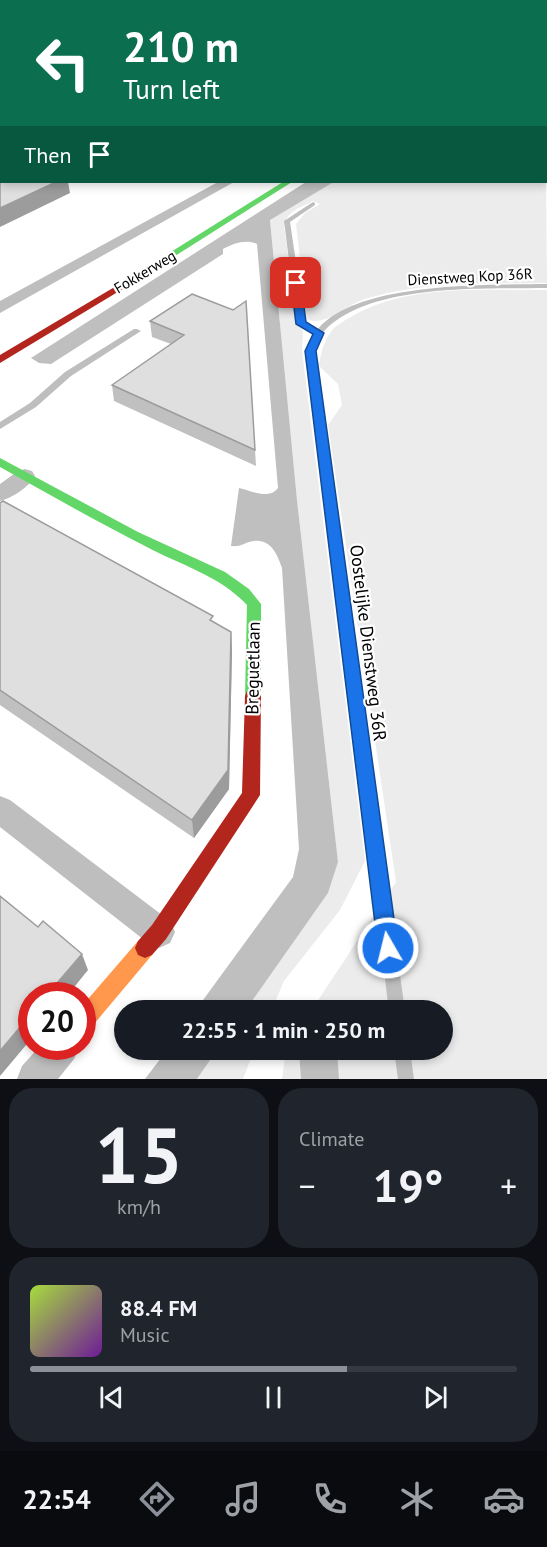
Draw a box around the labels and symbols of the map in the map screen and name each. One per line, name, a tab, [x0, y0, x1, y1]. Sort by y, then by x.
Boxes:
street label: Fokkerweg	[110, 246, 179, 298]
pin	[270, 257, 321, 308]
street label: Dienstweg Kop 36R	[407, 264, 533, 289]
street label: Oostelijke Dienstweg 36R	[345, 543, 392, 743]
street label: Breguetlaan	[240, 621, 265, 715]
position arrow	[356, 916, 420, 980]
speed limit sign: 20	[18, 982, 96, 1060]

